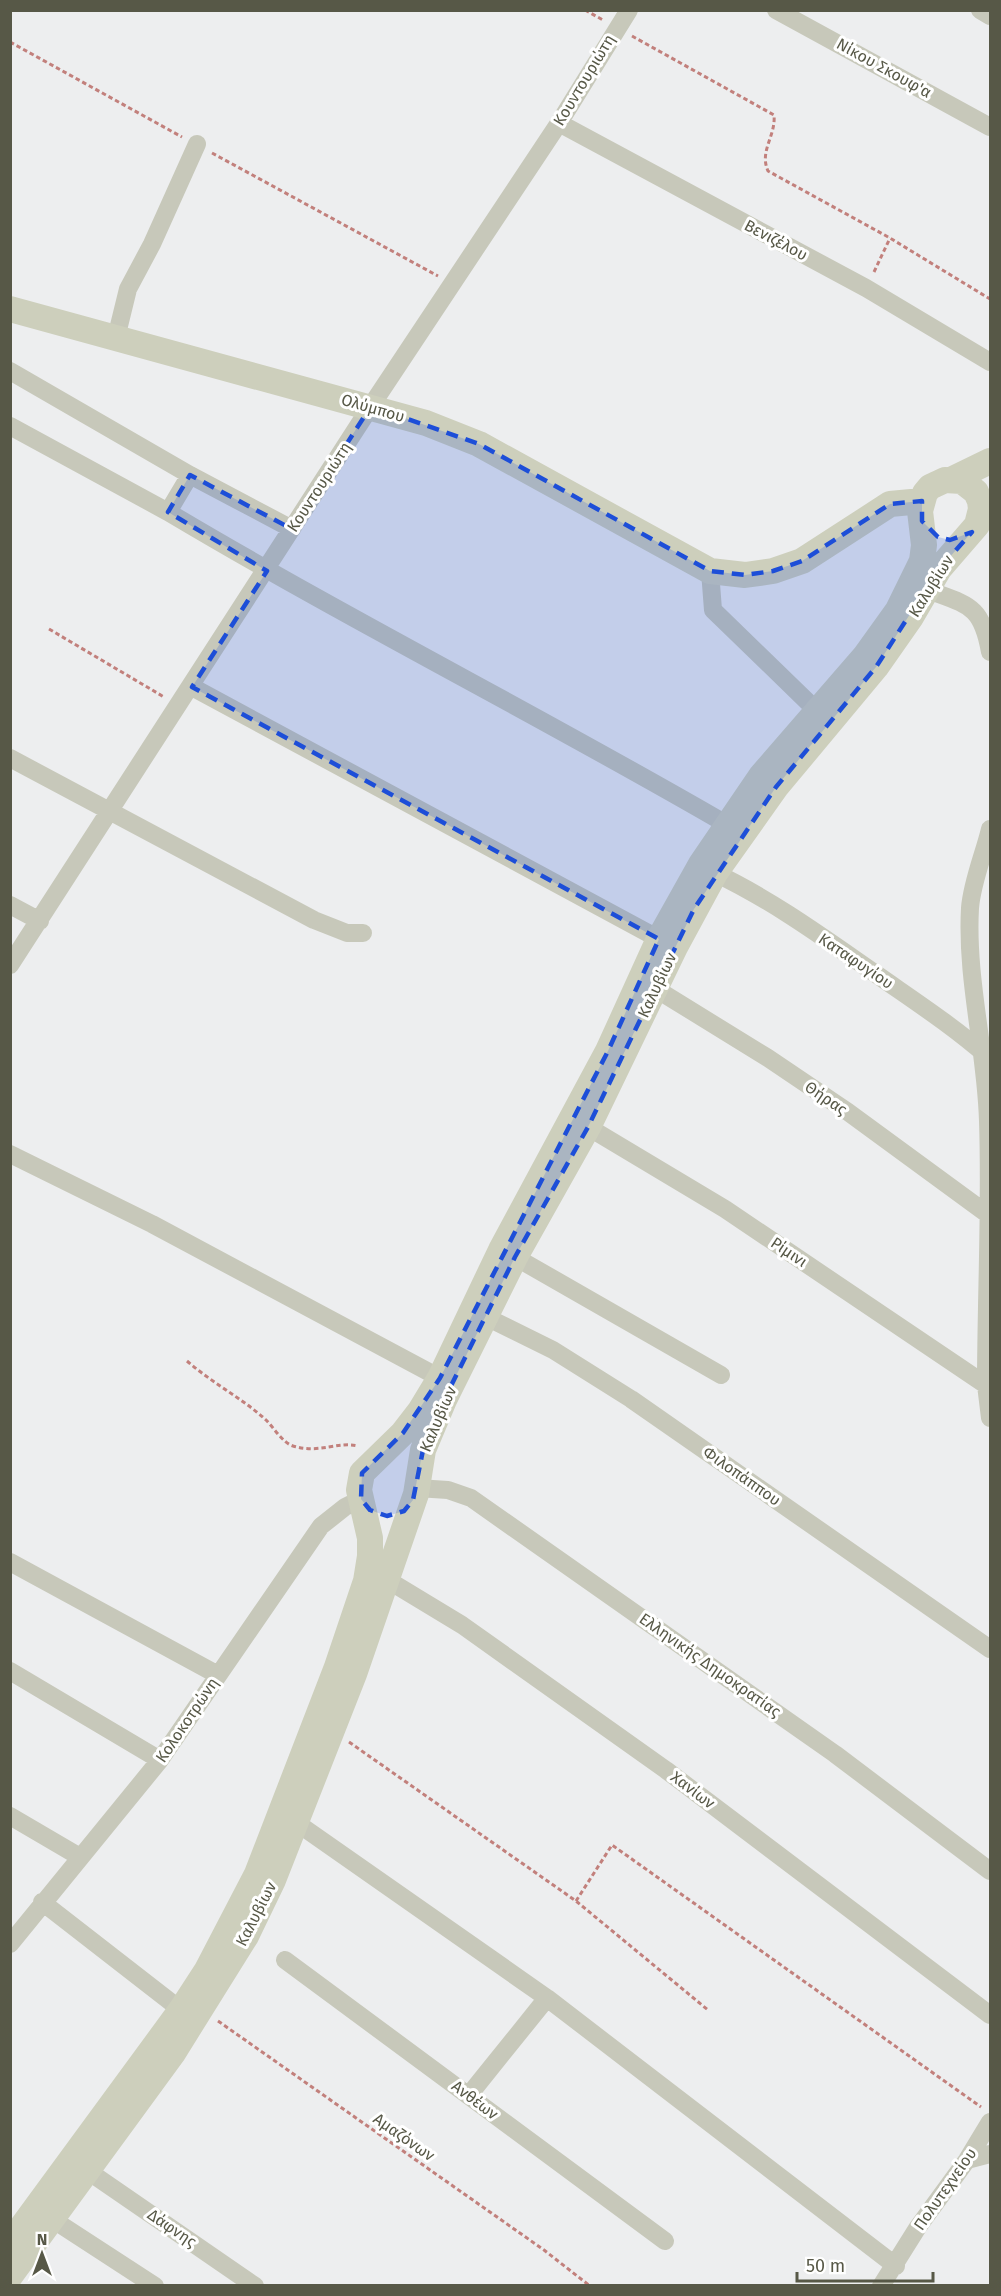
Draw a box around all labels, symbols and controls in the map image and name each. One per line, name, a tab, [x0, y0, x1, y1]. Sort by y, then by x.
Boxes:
street label: Κουντουριώτη	[549, 31, 619, 129]
street label: Νίκου Σκουφ'α	[833, 34, 935, 102]
street label: Βενιζέλου	[741, 215, 811, 265]
street label: Ολύμπου	[339, 390, 407, 426]
street label: Κουντουριώτη	[283, 438, 355, 536]
street label: Καλυβίων	[904, 551, 958, 621]
street label: Καταφυγίου	[815, 929, 897, 993]
street label: Καλυβίων	[634, 949, 680, 1021]
street label: Θήρας	[801, 1077, 851, 1119]
street label: Ρίμινι	[767, 1233, 811, 1271]
street label: Καλυβίων	[416, 1383, 460, 1455]
street label: Φιλοπάππου	[700, 1442, 784, 1510]
street label: Ελληνικής Δημοκρατίας	[636, 1609, 785, 1721]
street label: Κολοκοτρώνη	[152, 1674, 222, 1766]
street label: Χανίων	[667, 1767, 719, 1813]
street label: Καλυβίων	[232, 1878, 280, 1949]
street label: Ανθέων	[448, 2076, 502, 2124]
street label: Αμαζόνων	[370, 2109, 439, 2165]
street label: Πολυτεχνείου	[910, 2144, 980, 2234]
street label: Δάφνης	[144, 2205, 201, 2252]
north arrow	[12, 2224, 72, 2284]
text: N	[37, 2230, 47, 2249]
scale bar	[797, 2245, 934, 2283]
text: 50 m	[806, 2255, 845, 2277]

